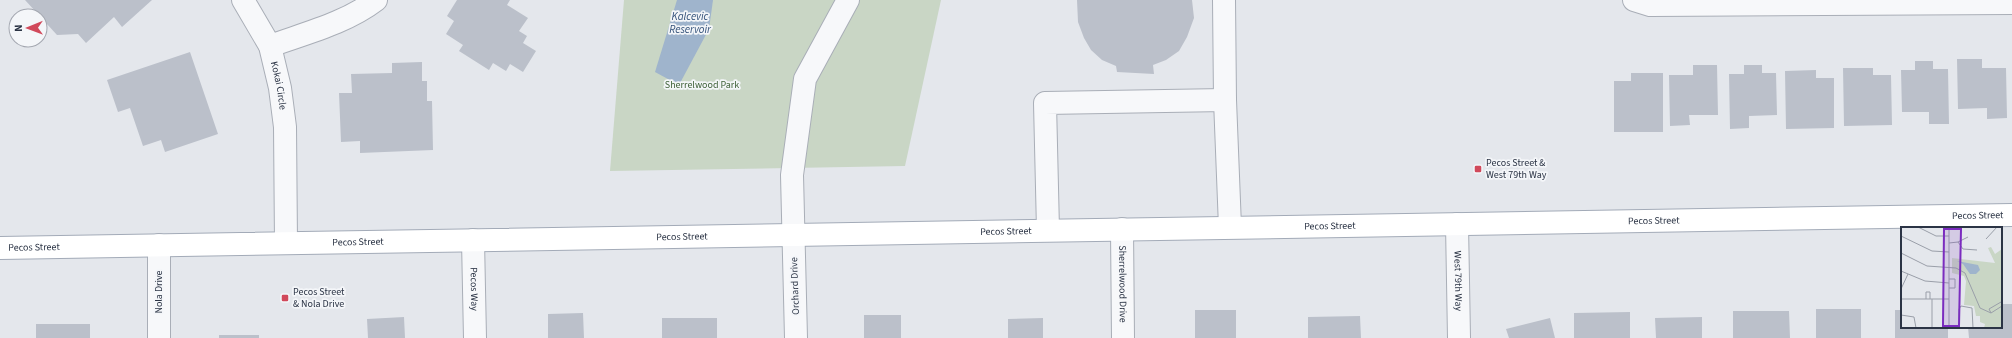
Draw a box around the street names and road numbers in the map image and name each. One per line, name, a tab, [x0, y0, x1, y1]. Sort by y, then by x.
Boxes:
street label: Kokai Circle	[267, 60, 290, 111]
street label: Pecos Street	[1952, 208, 2004, 223]
street label: Pecos Street	[1628, 213, 1680, 228]
street label: Pecos Street	[1304, 219, 1356, 234]
street label: Pecos Street	[980, 224, 1032, 239]
street label: Pecos Street	[656, 229, 708, 244]
street label: Pecos Street	[332, 235, 384, 250]
street label: Pecos Street	[8, 240, 60, 255]
street label: Sherrelwood Drive	[1115, 245, 1130, 323]
street label: West 79th Way	[1450, 251, 1466, 312]
street label: Orchard Drive	[787, 257, 803, 315]
street label: Pecos Way	[467, 267, 481, 311]
street label: Nola Drive	[152, 270, 166, 314]

